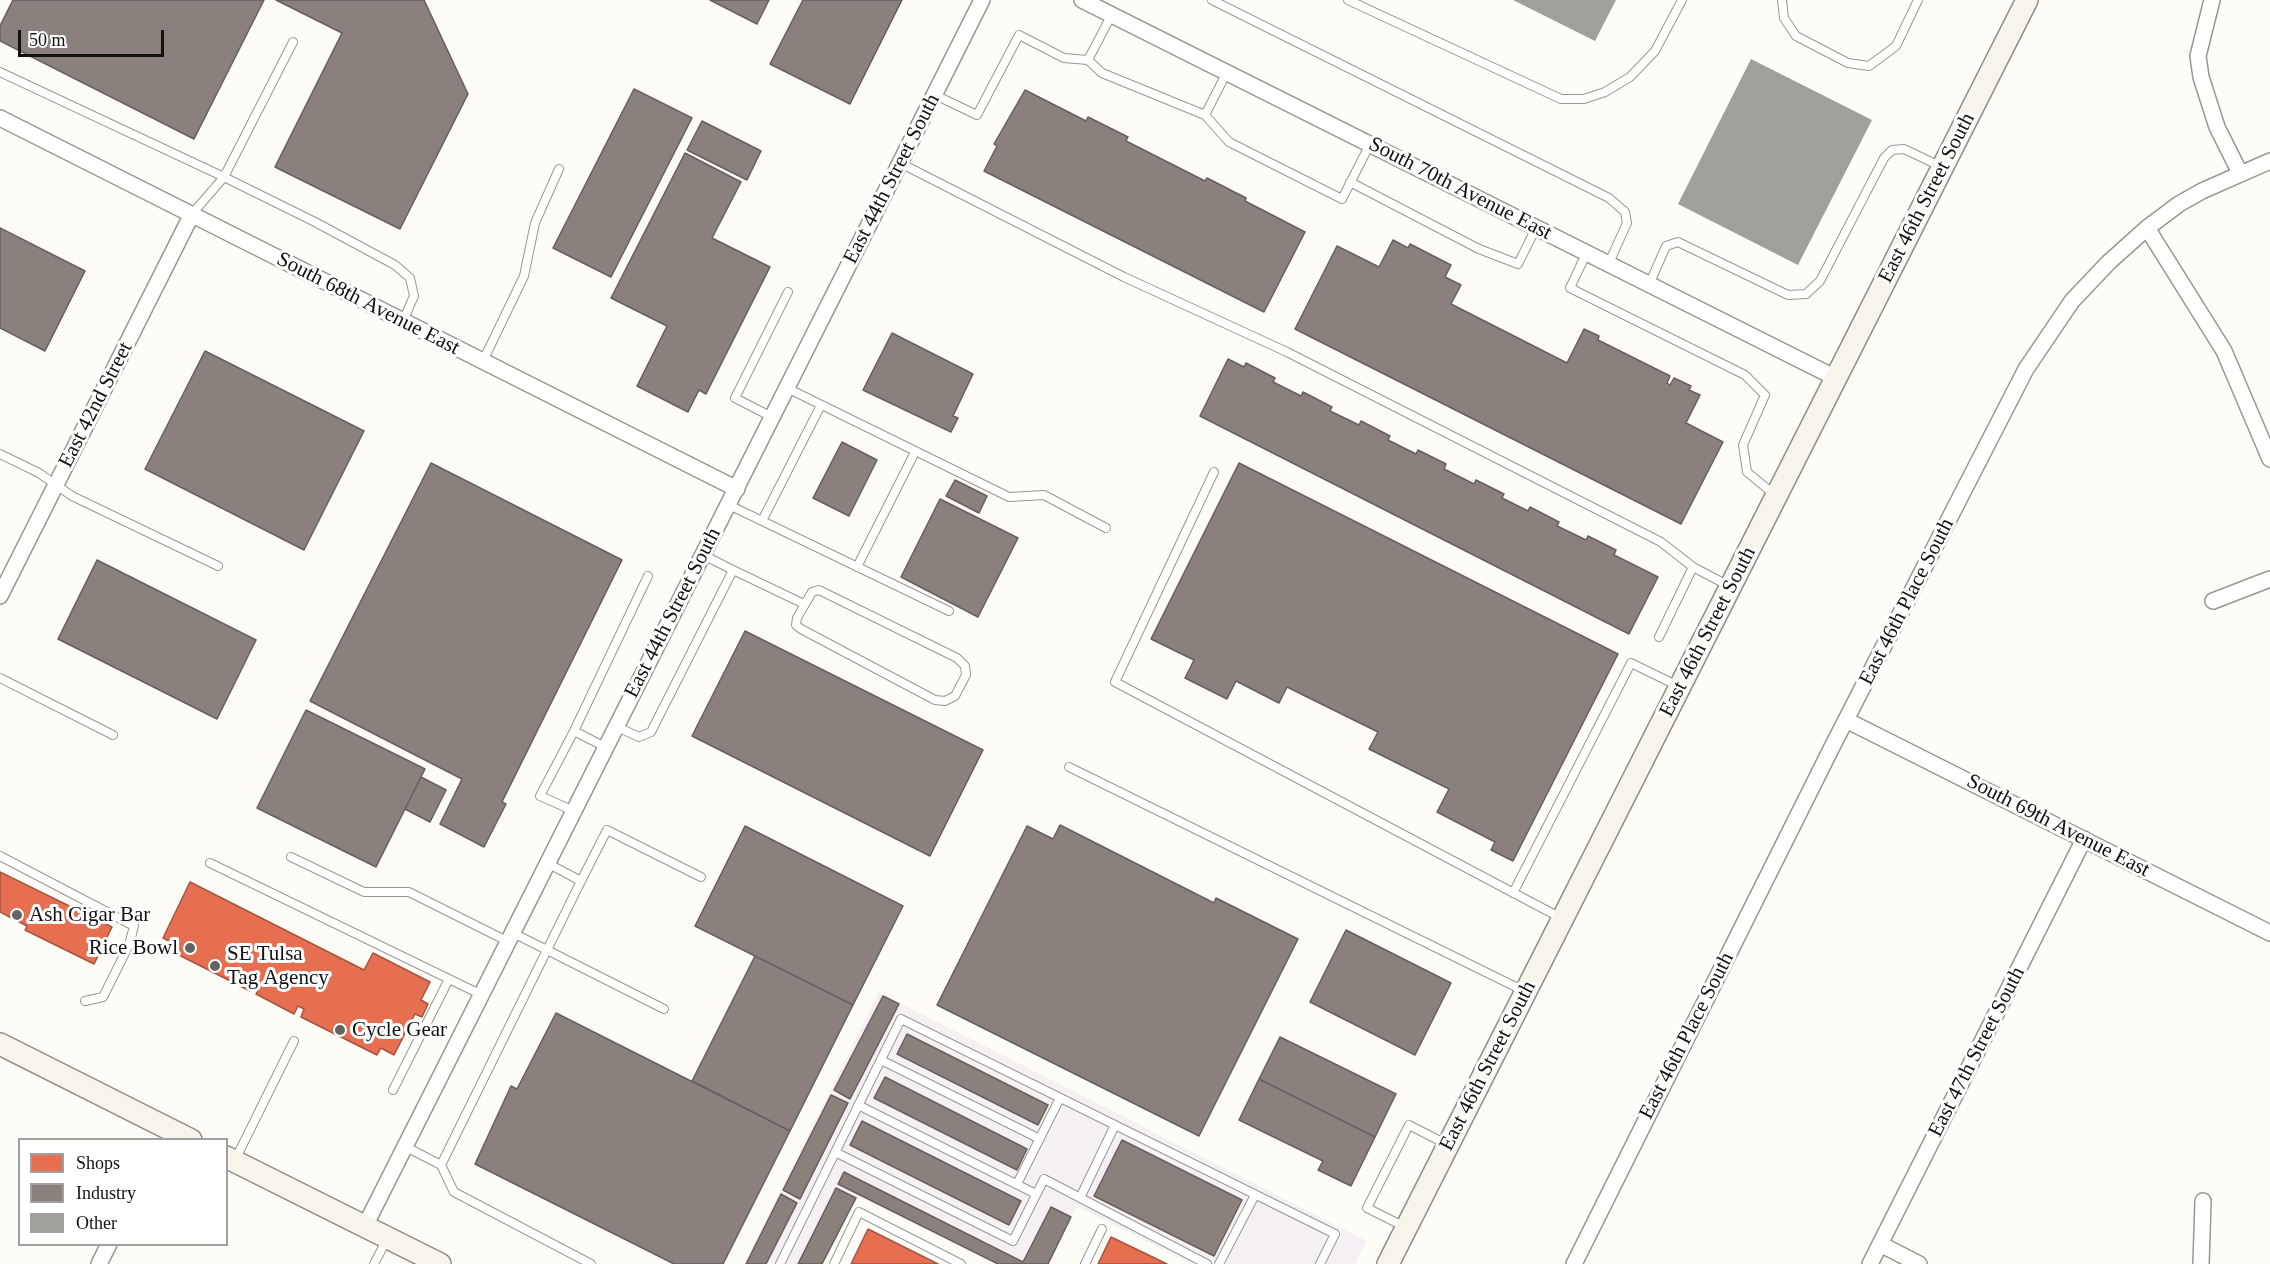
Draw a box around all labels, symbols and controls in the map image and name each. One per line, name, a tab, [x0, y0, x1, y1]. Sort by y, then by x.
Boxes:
scale bar	[21, 18, 166, 56]
text: 50 m	[29, 30, 66, 50]
street label: East 44th Street South	[838, 90, 946, 268]
street label: East 46th Street South	[1873, 109, 1981, 287]
street label: South 70th Avenue East	[1364, 132, 1556, 246]
street label: South 68th Avenue East	[272, 247, 464, 361]
street label: East 42nd Street	[54, 338, 138, 472]
street label: East 46th Place South	[1854, 514, 1960, 690]
street label: East 44th Street South	[619, 524, 727, 702]
street label: East 46th Street South	[1654, 543, 1762, 721]
street label: South 69th Avenue East	[1962, 769, 2154, 883]
place label: Ash Cigar Bar	[29, 902, 150, 928]
marker: Ash Cigar Bar	[10, 908, 24, 922]
place label: Rice Bowl	[89, 935, 178, 961]
marker: Rice Bowl	[183, 941, 197, 955]
place label: SE Tulsa Tag Agency	[227, 941, 329, 991]
street label: East 46th Place South	[1634, 948, 1740, 1124]
marker: SE Tulsa Tag Agency	[208, 959, 222, 973]
street label: East 47th Street South	[1923, 963, 2031, 1141]
street label: East 46th Street South	[1434, 977, 1542, 1155]
place label: Cycle Gear	[352, 1017, 447, 1043]
marker: Cycle Gear	[333, 1023, 347, 1037]
legend	[18, 1138, 228, 1246]
text: Shops	[76, 1153, 120, 1173]
text: Industry	[76, 1183, 136, 1203]
text: Other	[76, 1213, 117, 1233]

